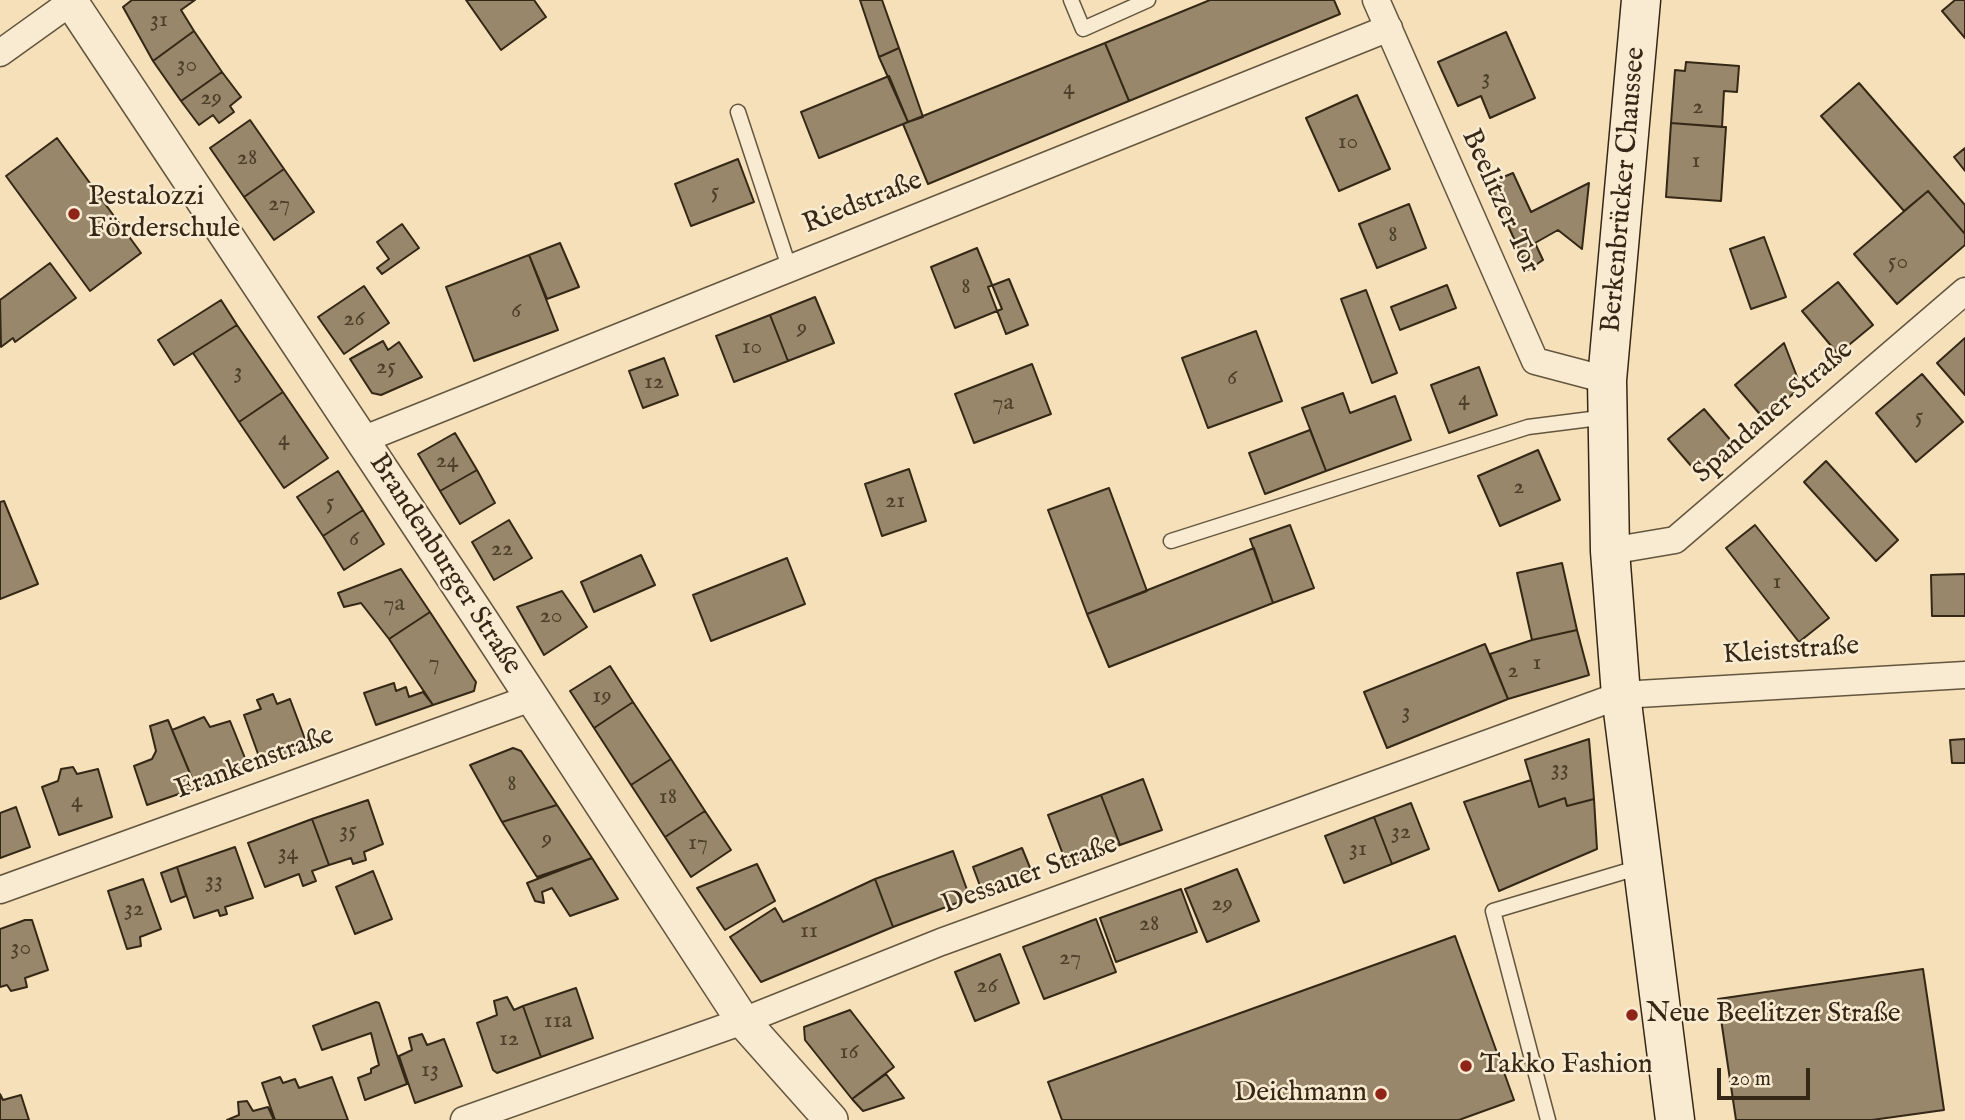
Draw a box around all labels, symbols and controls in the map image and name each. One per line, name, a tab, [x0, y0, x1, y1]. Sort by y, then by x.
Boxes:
house number: 31	[150, 7, 168, 35]
street label: Berkenbrücker Chaussee	[1596, 46, 1654, 334]
house number: 30	[177, 52, 197, 80]
house number: 3	[1482, 65, 1490, 93]
house number: 4	[1063, 75, 1075, 103]
house number: 29	[200, 85, 222, 113]
house number: 2	[1692, 94, 1704, 122]
street label: Beelitzer Tor	[1452, 125, 1546, 279]
house number: 10	[1338, 129, 1358, 157]
house number: 28	[237, 145, 257, 173]
house number: 1	[1692, 148, 1700, 176]
street label: Riedstraße	[799, 165, 927, 243]
house number: 5	[711, 179, 719, 207]
place label: Pestalozzi Förderschule	[88, 181, 240, 247]
house number: 27	[268, 191, 290, 219]
marker: Pestalozzi Förderschule	[66, 206, 82, 222]
house number: 8	[1388, 222, 1398, 250]
house number: 50	[1888, 249, 1908, 277]
house number: 8	[961, 274, 971, 302]
house number: 6	[511, 298, 521, 326]
house number: 26	[343, 306, 365, 334]
house number: 9	[797, 315, 807, 343]
house number: 10	[742, 334, 762, 362]
street label: Spandauer Straße	[1687, 334, 1861, 492]
house number: 25	[376, 354, 396, 382]
house number: 3	[234, 359, 242, 387]
house number: 6	[1227, 365, 1237, 393]
house number: 12	[644, 369, 664, 397]
house number: 4	[1458, 386, 1470, 414]
house number: 7a	[992, 390, 1014, 418]
house number: 5	[1915, 404, 1923, 432]
house number: 4	[278, 426, 290, 454]
street label: Brandenburger Straße	[360, 448, 528, 682]
house number: 24	[435, 448, 459, 476]
house number: 2	[1513, 474, 1525, 502]
house number: 21	[885, 488, 905, 516]
house number: 5	[326, 490, 334, 518]
house number: 6	[349, 526, 359, 554]
house number: 22	[491, 536, 513, 564]
house number: 1	[1773, 569, 1781, 597]
house number: 7a	[383, 591, 405, 619]
house number: 20	[539, 603, 563, 631]
street label: Kleiststraße	[1722, 630, 1860, 674]
house number: 7	[428, 650, 440, 678]
house number: 1	[1533, 650, 1541, 678]
house number: 2	[1507, 658, 1519, 686]
house number: 19	[592, 683, 612, 711]
house number: 3	[1402, 699, 1410, 727]
street label: Frankenstraße	[171, 720, 339, 808]
house number: 33	[1551, 756, 1569, 784]
house number: 8	[507, 771, 517, 799]
house number: 18	[659, 784, 677, 812]
house number: 4	[71, 788, 83, 816]
house number: 35	[339, 818, 357, 846]
house number: 32	[1391, 819, 1411, 847]
house number: 9	[542, 826, 552, 854]
street label: Dessauer Straße	[938, 829, 1122, 923]
house number: 17	[688, 830, 708, 858]
house number: 31	[1349, 836, 1367, 864]
house number: 34	[278, 840, 298, 868]
house number: 33	[205, 868, 223, 896]
house number: 29	[1211, 891, 1233, 919]
house number: 32	[124, 896, 144, 924]
house number: 28	[1139, 911, 1159, 939]
house number: 11	[800, 918, 818, 946]
house number: 30	[11, 935, 31, 963]
house number: 27	[1059, 945, 1081, 973]
house number: 26	[976, 973, 998, 1001]
place label: Neue Beelitzer Straße	[1646, 998, 1901, 1032]
marker: Neue Beelitzer Straße	[1624, 1007, 1640, 1023]
house number: 11a	[544, 1008, 572, 1036]
house number: 12	[499, 1026, 519, 1054]
house number: 16	[839, 1039, 859, 1067]
place label: Takko Fashion	[1480, 1049, 1653, 1083]
scale bar	[1720, 1054, 1813, 1098]
house number: 13	[421, 1057, 439, 1085]
marker: Takko Fashion	[1458, 1058, 1474, 1074]
text: 20 m	[1730, 1066, 1771, 1093]
place label: Deichmann	[1234, 1077, 1367, 1111]
marker: Deichmann	[1373, 1086, 1389, 1102]

